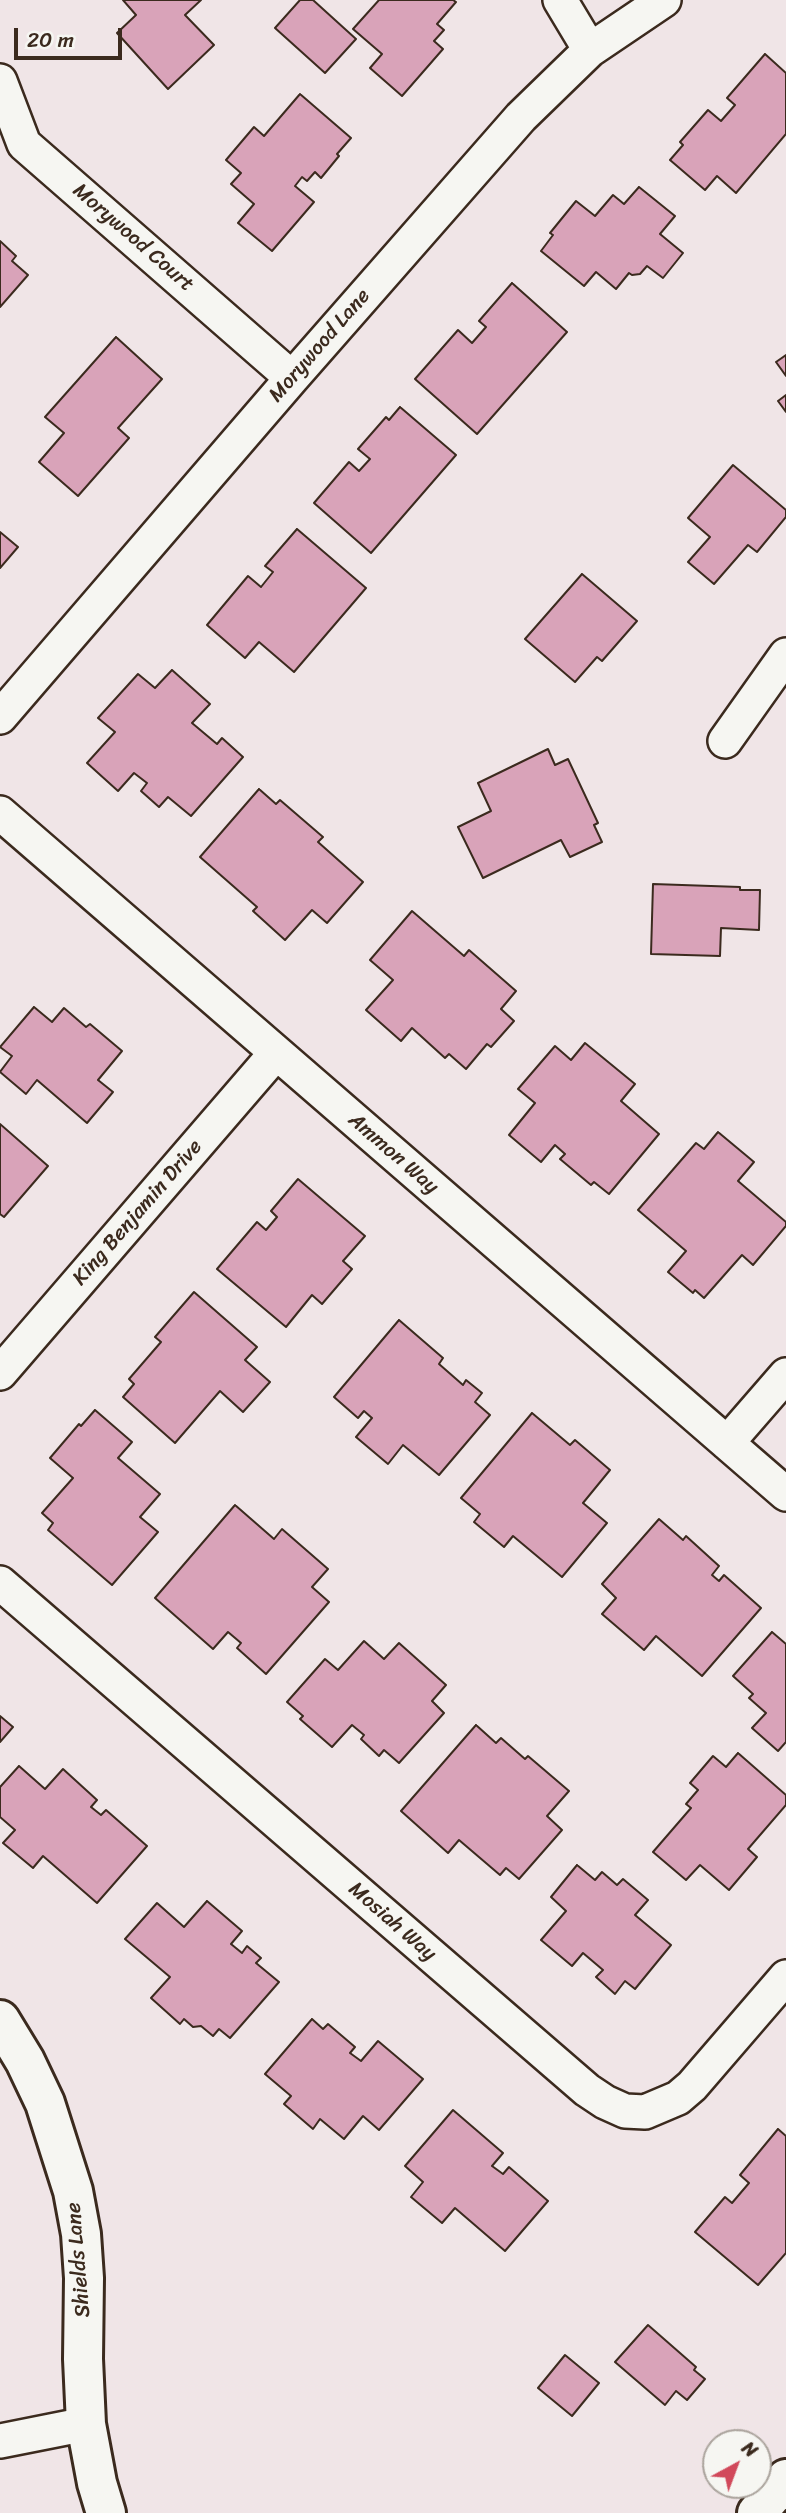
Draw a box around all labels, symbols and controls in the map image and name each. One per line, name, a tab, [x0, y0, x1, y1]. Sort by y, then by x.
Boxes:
scale bar	[18, 14, 126, 58]
text: 20 m	[27, 21, 74, 59]
street label: Morywood Court	[67, 179, 199, 297]
street label: Morywood Lane	[264, 284, 376, 408]
street label: Ammon Way	[343, 1108, 443, 1200]
street label: King Benjamin Drive	[68, 1135, 208, 1291]
street label: Mosiah Way	[343, 1877, 441, 1967]
street label: Shields Lane	[61, 2201, 97, 2319]
north arrow	[702, 2429, 772, 2499]
text: N	[734, 2433, 766, 2466]

